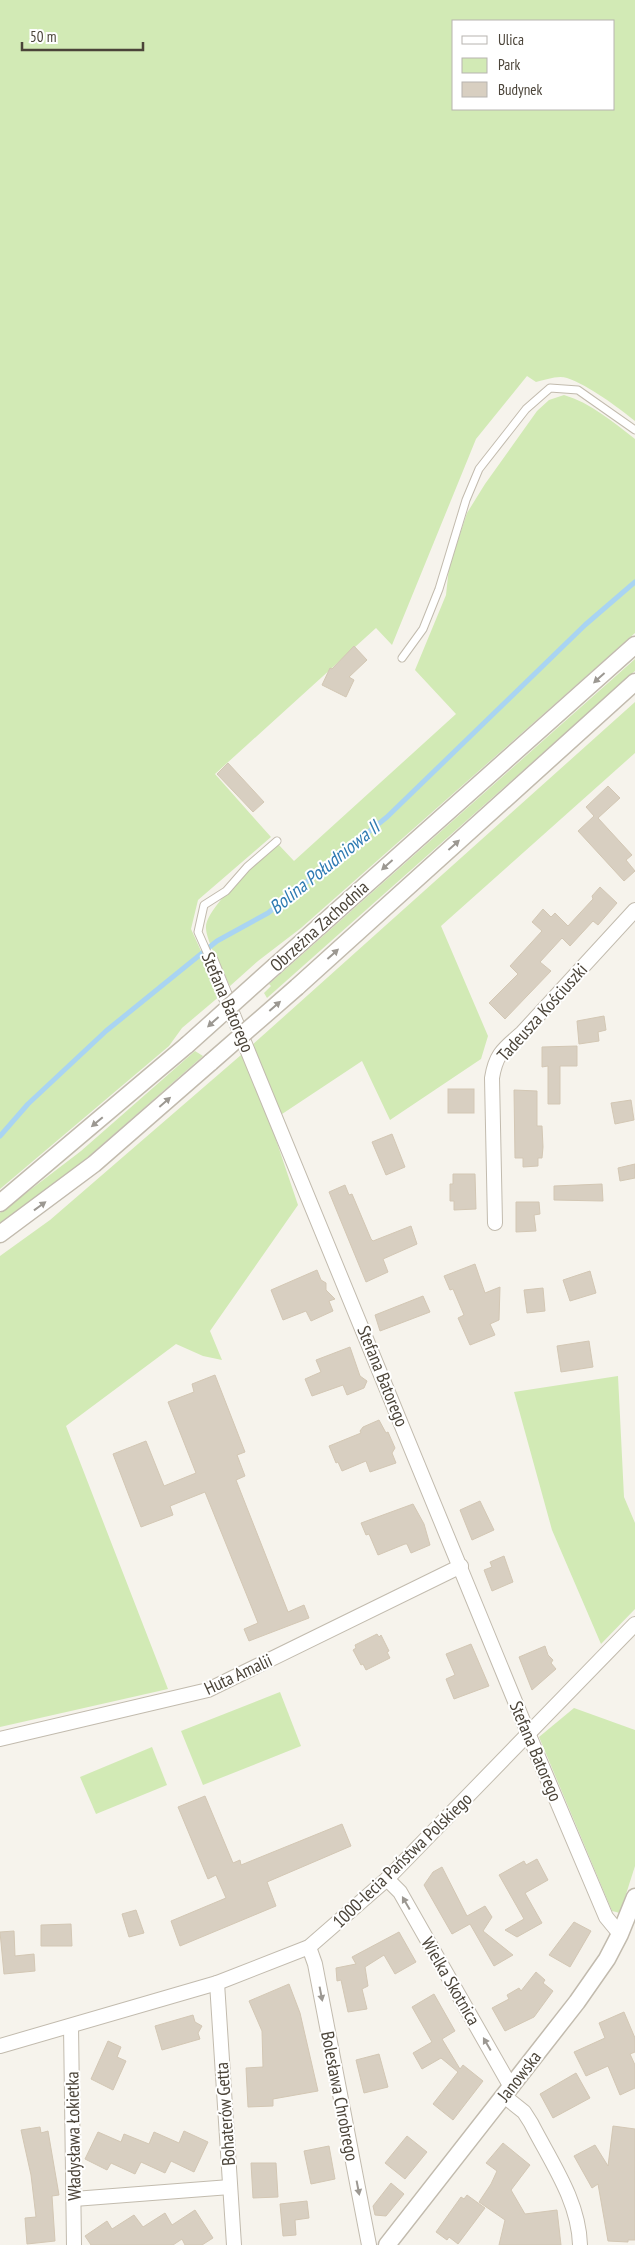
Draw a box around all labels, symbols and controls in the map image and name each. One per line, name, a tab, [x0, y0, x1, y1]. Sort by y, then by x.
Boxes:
scale bar	[22, 20, 144, 52]
legend	[452, 20, 615, 110]
text: 50 m	[30, 27, 56, 46]
text: Ulica	[498, 30, 524, 49]
text: Park	[498, 55, 520, 74]
text: Budynek	[498, 80, 542, 99]
one-way arrow	[592, 672, 605, 683]
water label: Bolina Południowa II	[264, 814, 386, 919]
one-way arrow	[447, 839, 459, 851]
one-way arrow	[382, 859, 394, 871]
street label: Obrzeżna Zachodnia	[265, 876, 373, 976]
street label: Stefana Batorego	[197, 948, 260, 1056]
one-way arrow	[327, 948, 339, 960]
street label: Tadeusza Kościuszki	[492, 958, 592, 1066]
one-way arrow	[268, 1001, 281, 1012]
one-way arrow	[206, 1017, 219, 1028]
one-way arrow	[158, 1097, 171, 1108]
one-way arrow	[91, 1116, 103, 1127]
one-way arrow	[33, 1201, 47, 1211]
street label: Stefana Batorego	[352, 1322, 414, 1430]
street label: Huta Amalii	[200, 1648, 276, 1700]
street label: Stefana Batorego	[505, 1697, 568, 1805]
street label: 1000-lecia Państwa Polskiego	[327, 1787, 477, 1933]
one-way arrow	[402, 1896, 411, 1909]
street label: Wielka Skotnica	[416, 1933, 486, 2029]
one-way arrow	[317, 1986, 325, 2002]
street label: Bolesława Chrobrego	[316, 2029, 364, 2163]
one-way arrow	[482, 2038, 491, 2051]
street label: Janowska	[491, 2046, 546, 2107]
street label: Bohaterów Getta	[210, 2061, 240, 2167]
street label: Władysława Łokietka	[60, 2071, 86, 2201]
one-way arrow	[354, 2180, 362, 2196]

